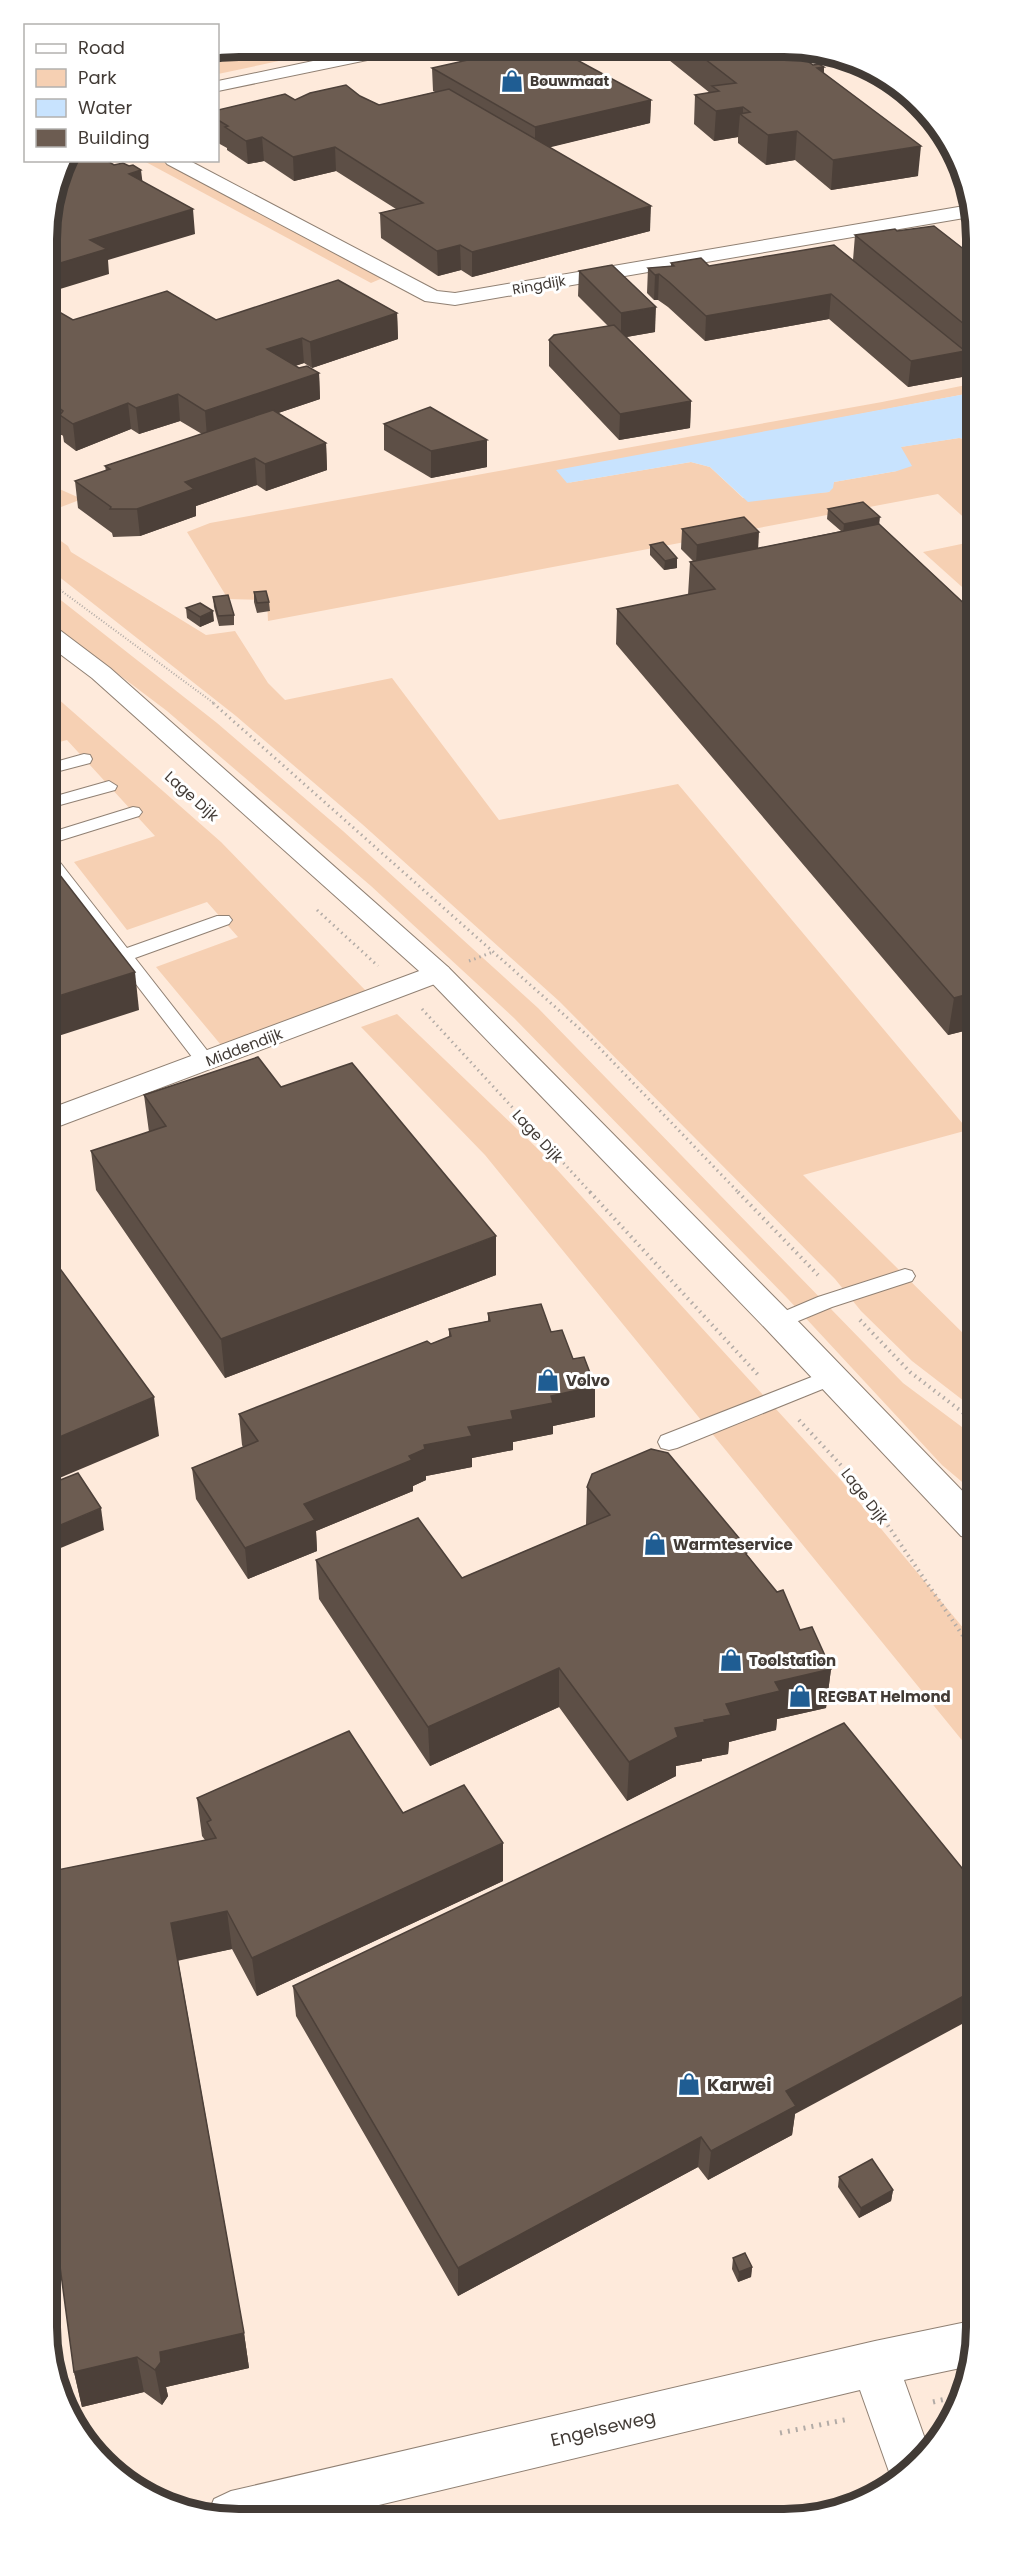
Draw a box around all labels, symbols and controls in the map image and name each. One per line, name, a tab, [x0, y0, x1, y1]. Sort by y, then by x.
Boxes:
legend	[24, 24, 219, 162]
text: Road	[78, 35, 125, 60]
text: Park	[78, 65, 117, 90]
shop icon: Bouwmaat	[499, 68, 525, 94]
place label: Bouwmaat	[530, 71, 610, 91]
text: Water	[78, 95, 132, 120]
text: Building	[78, 125, 150, 150]
street label: Ringdijk	[511, 270, 568, 300]
street label: Lage Dijk	[161, 766, 224, 826]
street label: Middendijk	[202, 1023, 286, 1071]
street label: Lage Dijk	[508, 1105, 568, 1167]
shop icon: Volvo	[535, 1367, 561, 1393]
place label: Volvo	[566, 1370, 610, 1391]
street label: Lage Dijk	[836, 1464, 894, 1529]
shop icon: Warmteservice	[642, 1531, 668, 1557]
place label: Warmteservice	[673, 1534, 793, 1555]
shop icon: Toolstation	[718, 1647, 744, 1673]
place label: Toolstation	[749, 1650, 836, 1671]
shop icon: REGBAT Helmond	[787, 1683, 813, 1709]
place label: REGBAT Helmond	[818, 1686, 951, 1707]
shop icon: Karwei	[676, 2071, 702, 2097]
place label: Karwei	[707, 2072, 771, 2097]
street label: Engelseweg	[548, 2404, 658, 2452]

